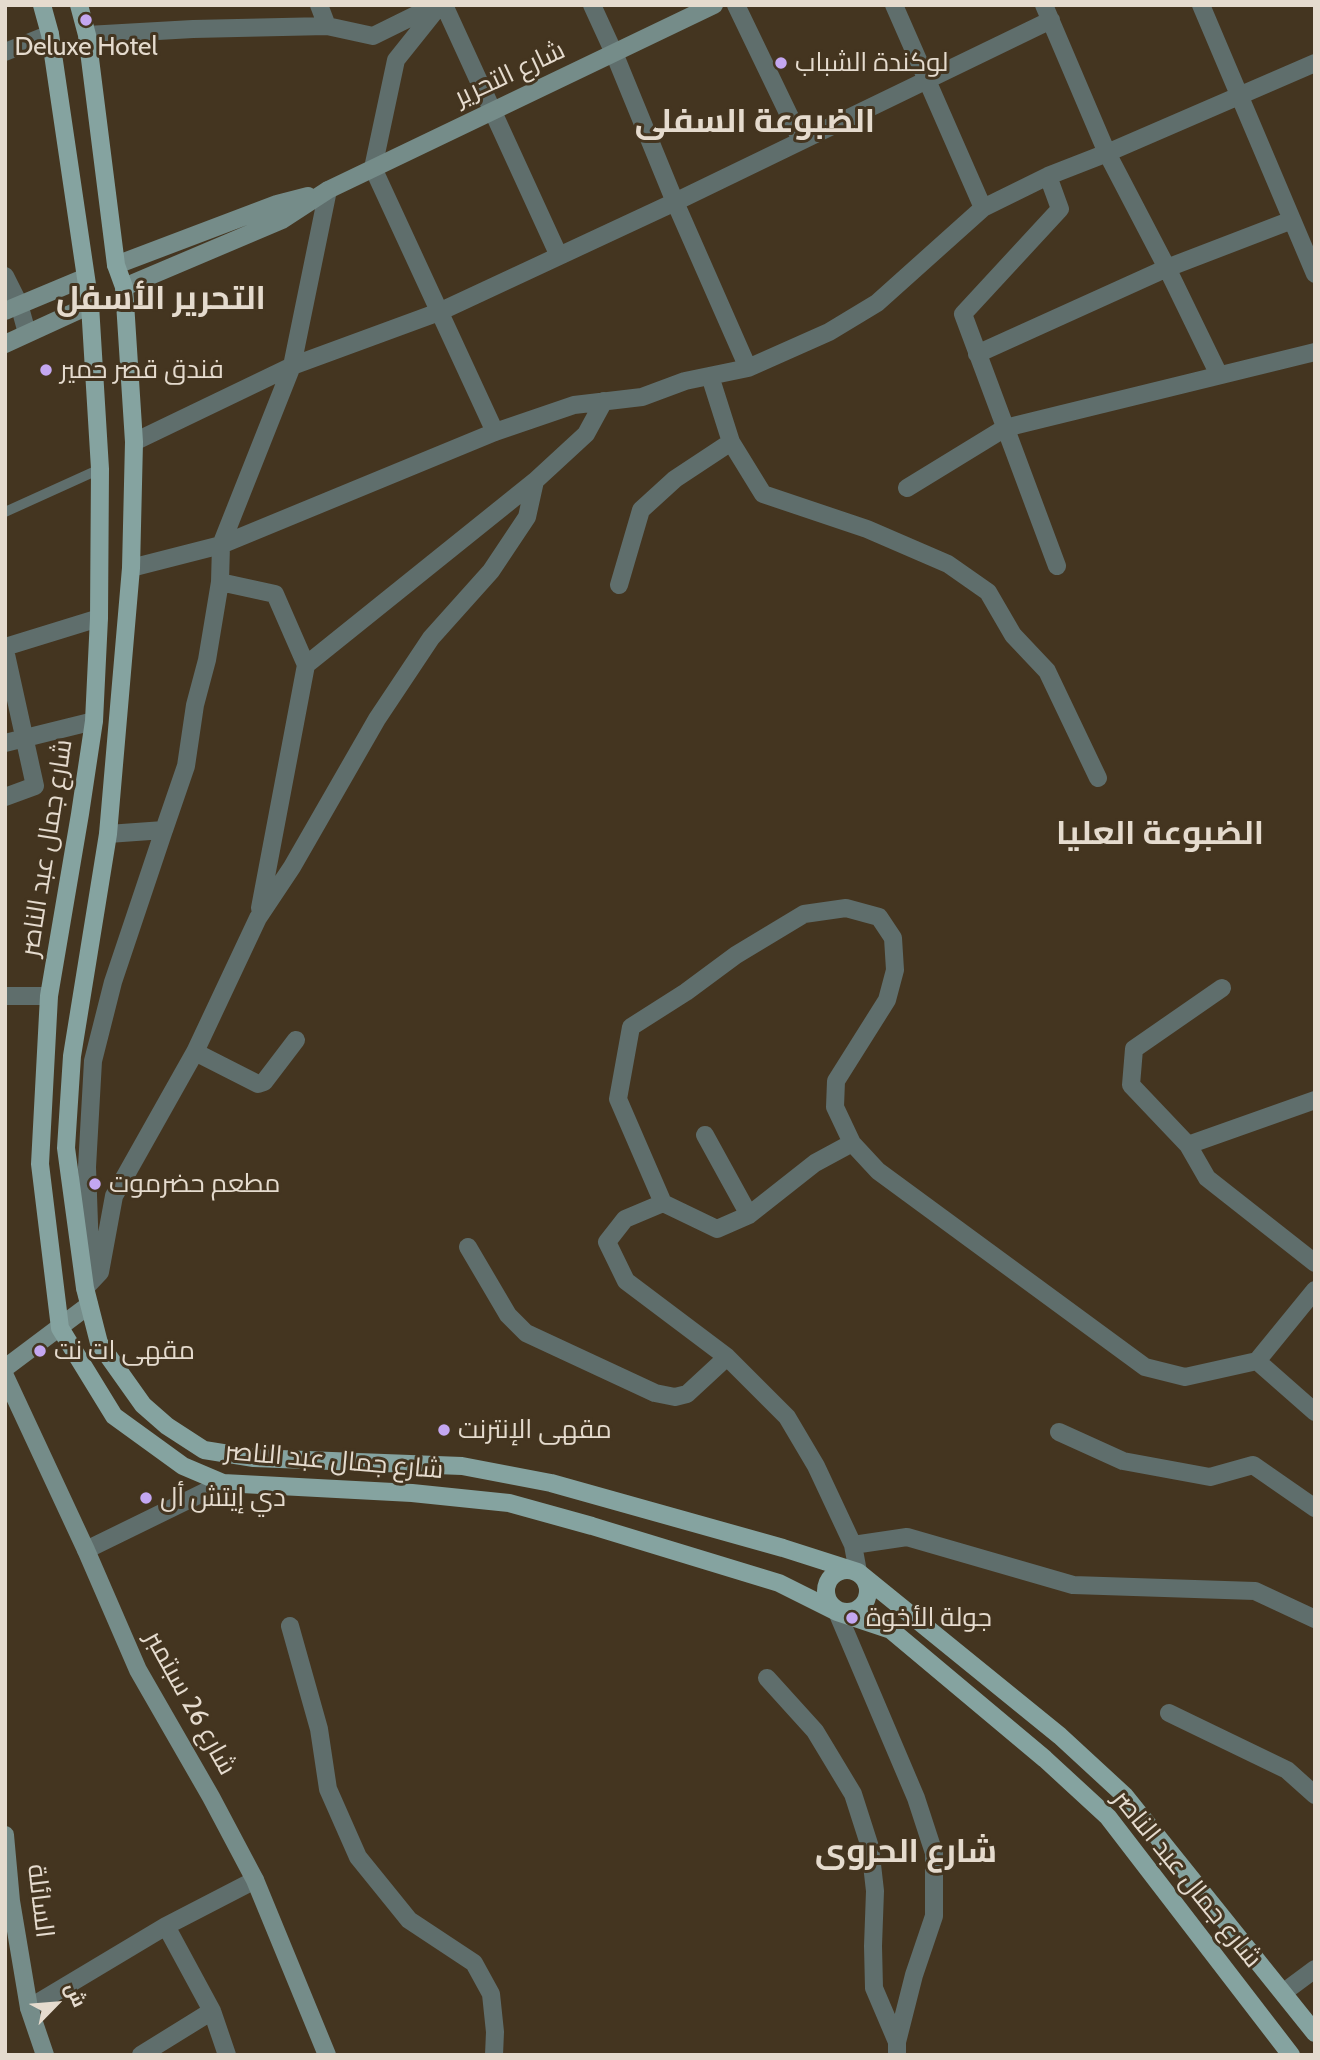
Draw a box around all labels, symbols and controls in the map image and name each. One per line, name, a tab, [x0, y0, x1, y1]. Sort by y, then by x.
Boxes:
marker: Deluxe Hotel	[78, 12, 94, 28]
place label: Deluxe Hotel	[14, 31, 158, 63]
street label: شارع التحرير	[450, 35, 570, 113]
place label: لوكندة الشباب	[795, 47, 948, 79]
marker: لوكندة الشباب	[773, 55, 789, 71]
district label: الضبوعة السفلى	[635, 102, 875, 142]
district label: التحرير الأسفل	[56, 279, 266, 319]
place label: فندق قصر حمير	[60, 354, 224, 386]
marker: فندق قصر حمير	[38, 362, 54, 378]
street label: شارع جمال عبد الناصر	[14, 737, 80, 959]
district label: الضبوعة العليا	[1056, 814, 1264, 854]
place label: مطعم حضرموت	[109, 1168, 280, 1200]
marker: مطعم حضرموت	[87, 1176, 103, 1192]
place label: مقهى ات نت	[54, 1335, 195, 1367]
marker: مقهى ات نت	[32, 1343, 48, 1359]
place label: مقهى الإنترنت	[458, 1414, 612, 1446]
marker: مقهى الإنترنت	[436, 1422, 452, 1438]
street label: شارع جمال عبد الناصر	[223, 1436, 445, 1486]
place label: دي إيتش أل	[160, 1482, 286, 1514]
marker: دي إيتش أل	[138, 1490, 154, 1506]
place label: جولة الأخوة	[866, 1602, 992, 1634]
marker: جولة الأخوة	[844, 1610, 860, 1626]
street label: شارع 26 سبتمبر	[138, 1625, 242, 1781]
street label: شارع جمال عبد الناصر	[1106, 1784, 1268, 1974]
district label: شارع الحروى	[815, 1832, 997, 1872]
street label: السائلة	[20, 1862, 60, 1940]
north arrow	[21, 1969, 91, 2039]
text: ش	[60, 1979, 91, 2011]

